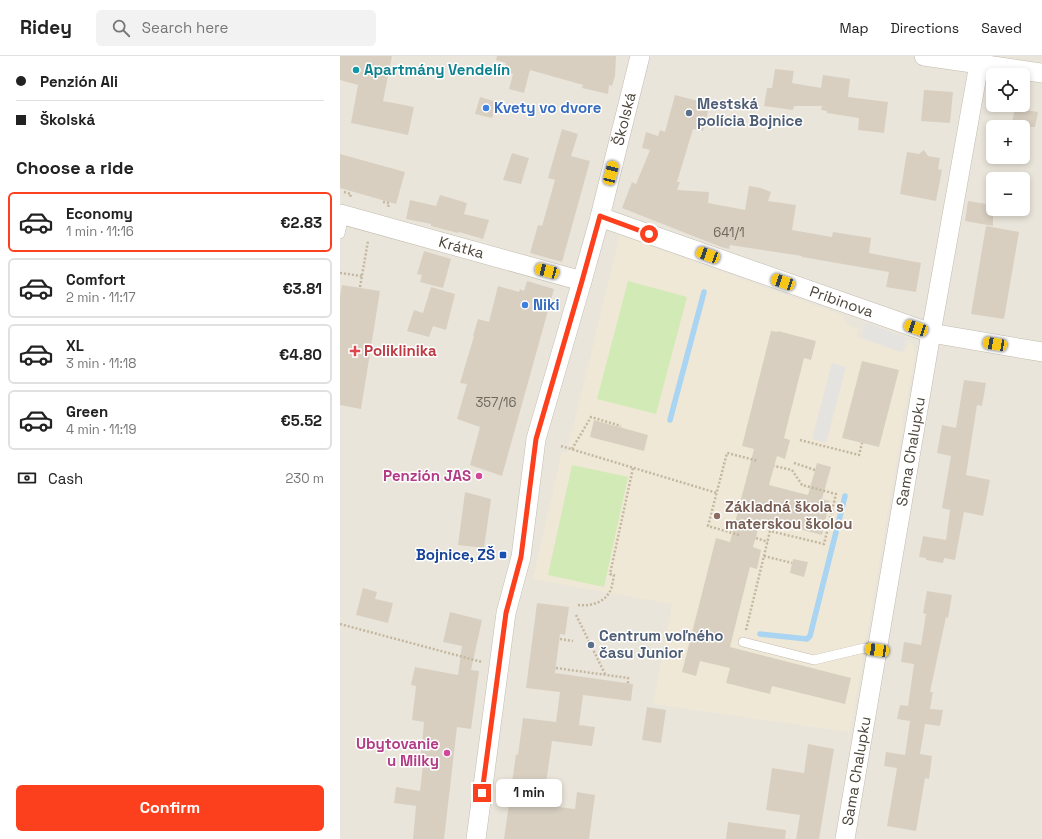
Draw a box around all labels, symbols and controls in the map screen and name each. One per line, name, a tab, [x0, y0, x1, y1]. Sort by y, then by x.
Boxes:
search box	[96, 10, 376, 46]
text: Ridey	[20, 15, 72, 40]
icon: search	[110, 17, 132, 39]
text: Search here	[142, 18, 228, 37]
text: Map	[839, 19, 869, 37]
text: Directions	[891, 19, 959, 37]
text: Saved	[981, 19, 1022, 37]
place label: Apartmány Vendelín	[364, 60, 510, 79]
marker: Apartmány Vendelín	[351, 65, 361, 75]
map controls	[986, 68, 1030, 216]
button: locate	[986, 68, 1030, 112]
text: Penzión Ali	[40, 72, 118, 91]
street label: Školská	[608, 90, 640, 147]
place label: Mestská polícia Bojnice	[697, 94, 803, 130]
place label: Kvety vo dvore	[494, 98, 602, 117]
marker: Kvety vo dvore	[481, 103, 491, 113]
marker: Mestská polícia Bojnice	[684, 108, 694, 118]
text: Školská	[40, 110, 95, 129]
button: +	[986, 120, 1030, 164]
text: Choose a ride	[16, 156, 134, 179]
car	[602, 160, 620, 186]
button: −	[986, 172, 1030, 216]
icon: car	[18, 204, 54, 240]
text: Economy	[66, 204, 133, 223]
text: €2.83	[280, 213, 322, 232]
text: 1 min · 11:16	[66, 223, 134, 240]
house number: 641/1	[713, 224, 745, 241]
route start	[640, 225, 658, 243]
street label: Krátka	[437, 232, 487, 263]
car	[695, 245, 721, 265]
car	[534, 262, 560, 280]
icon: car	[18, 270, 54, 306]
text: Comfort	[66, 270, 126, 289]
car	[770, 272, 796, 292]
text: €3.81	[282, 279, 322, 298]
street label: Pribinova	[807, 281, 877, 321]
text: 2 min · 11:17	[66, 289, 136, 306]
place label: Niki	[533, 295, 560, 314]
marker: Niki	[520, 300, 530, 310]
car	[903, 318, 929, 338]
icon: car	[18, 336, 54, 372]
text: XL	[66, 336, 84, 355]
car	[982, 336, 1008, 352]
place label: Poliklinika	[364, 341, 437, 360]
text: €4.80	[279, 345, 322, 364]
marker: Poliklinika	[349, 345, 361, 357]
text: 3 min · 11:18	[66, 355, 136, 372]
house number: 357/16	[475, 394, 517, 411]
street label: Sama Chalupku	[892, 395, 929, 508]
icon: car	[18, 402, 54, 438]
text: Green	[66, 402, 108, 421]
text: €5.52	[281, 411, 322, 430]
text: 4 min · 11:19	[66, 421, 136, 438]
place label: Penzión JAS	[383, 466, 471, 485]
icon: cash	[16, 467, 38, 489]
text: Cash	[48, 469, 83, 488]
text: 230 m	[286, 470, 324, 487]
marker: Penzión JAS	[474, 471, 484, 481]
place label: Základná škola s materskou školou	[725, 497, 853, 533]
marker: Základná škola s materskou školou	[712, 511, 722, 521]
place label: Bojnice, ZŠ	[416, 545, 495, 564]
marker: Bojnice, ZŠ	[498, 550, 508, 560]
place label: Centrum voľného času Junior	[599, 626, 724, 662]
marker: Centrum voľného času Junior	[586, 640, 596, 650]
car	[864, 642, 890, 658]
street label: Sama Chalupku	[837, 715, 875, 827]
place label: Ubytovanie u Milky	[356, 734, 439, 770]
marker: Ubytovanie u Milky	[442, 748, 452, 758]
callout: 1 min	[496, 779, 562, 807]
route end	[473, 784, 491, 802]
text: 1 min	[513, 784, 545, 801]
button: Confirm	[16, 785, 324, 831]

